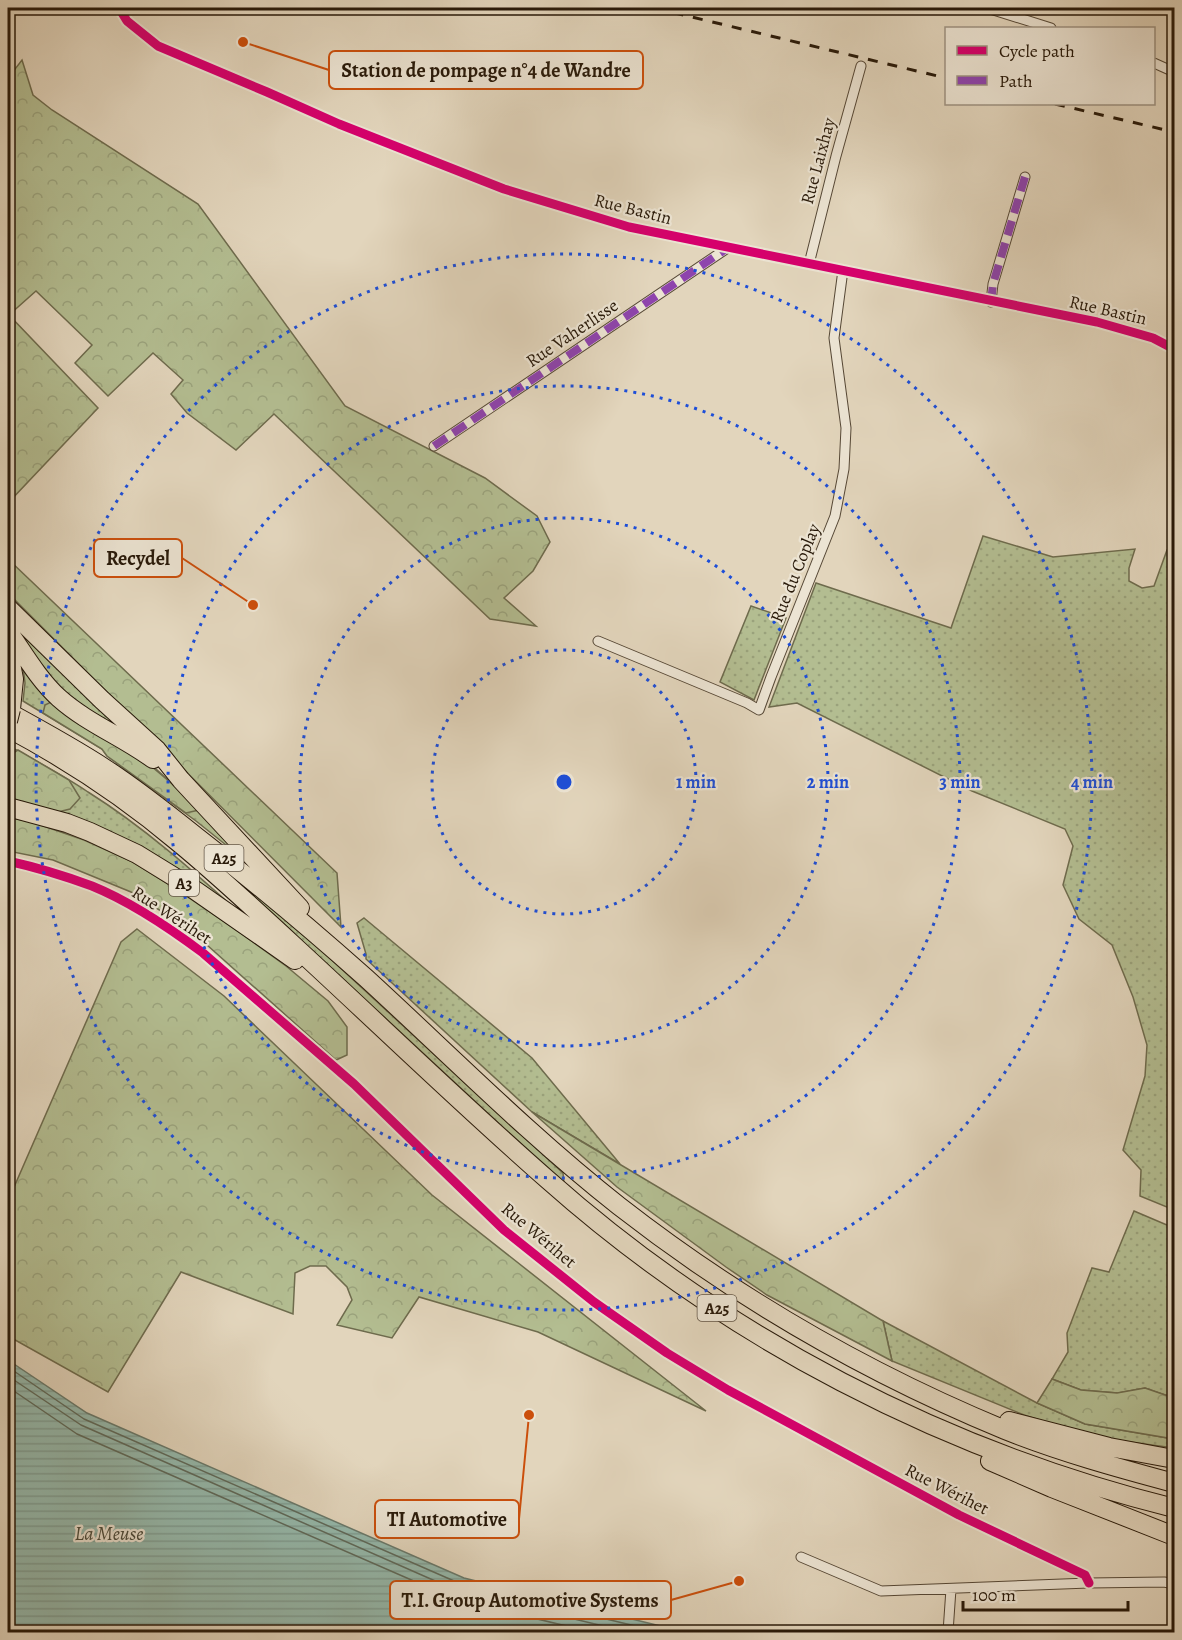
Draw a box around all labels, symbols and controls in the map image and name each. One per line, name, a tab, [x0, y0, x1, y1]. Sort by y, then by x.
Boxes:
legend	[945, 27, 1155, 105]
text: Cycle path	[999, 39, 1075, 63]
callout: Station de pompage n°4 de Wandre	[329, 51, 643, 89]
text: Station de pompage n°4 de Wandre	[341, 57, 631, 84]
text: Path	[999, 69, 1033, 93]
street label: Rue Laixhay	[795, 114, 841, 207]
street label: Rue Bastin	[592, 188, 674, 230]
street label: Rue Bastin	[1067, 289, 1149, 331]
street label: Rue Vaherlisse	[521, 293, 623, 373]
street label: Rue du Coplay	[764, 519, 826, 626]
callout: Recydel	[94, 539, 182, 577]
text: Recydel	[106, 545, 171, 572]
text: 1 min	[676, 770, 716, 794]
text: 2 min	[807, 770, 849, 794]
text: 3 min	[939, 770, 981, 794]
text: 4 min	[1071, 770, 1113, 794]
centre of rings	[554, 772, 574, 792]
road number: A25	[204, 845, 244, 871]
road number: A3	[169, 870, 199, 896]
street label: Rue Wérihet	[127, 880, 217, 950]
street label: Rue Wérihet	[496, 1197, 582, 1273]
road number: A25	[698, 1295, 736, 1321]
street label: Rue Wérihet	[901, 1458, 993, 1520]
callout: TI Automotive	[375, 1500, 519, 1538]
text: TI Automotive	[387, 1506, 507, 1533]
water label: La Meuse	[74, 1520, 144, 1547]
scale bar	[963, 1574, 1128, 1612]
callout: T.I. Group Automotive Systems	[390, 1581, 671, 1619]
text: 100 m	[972, 1583, 1016, 1607]
text: T.I. Group Automotive Systems	[401, 1587, 659, 1614]

